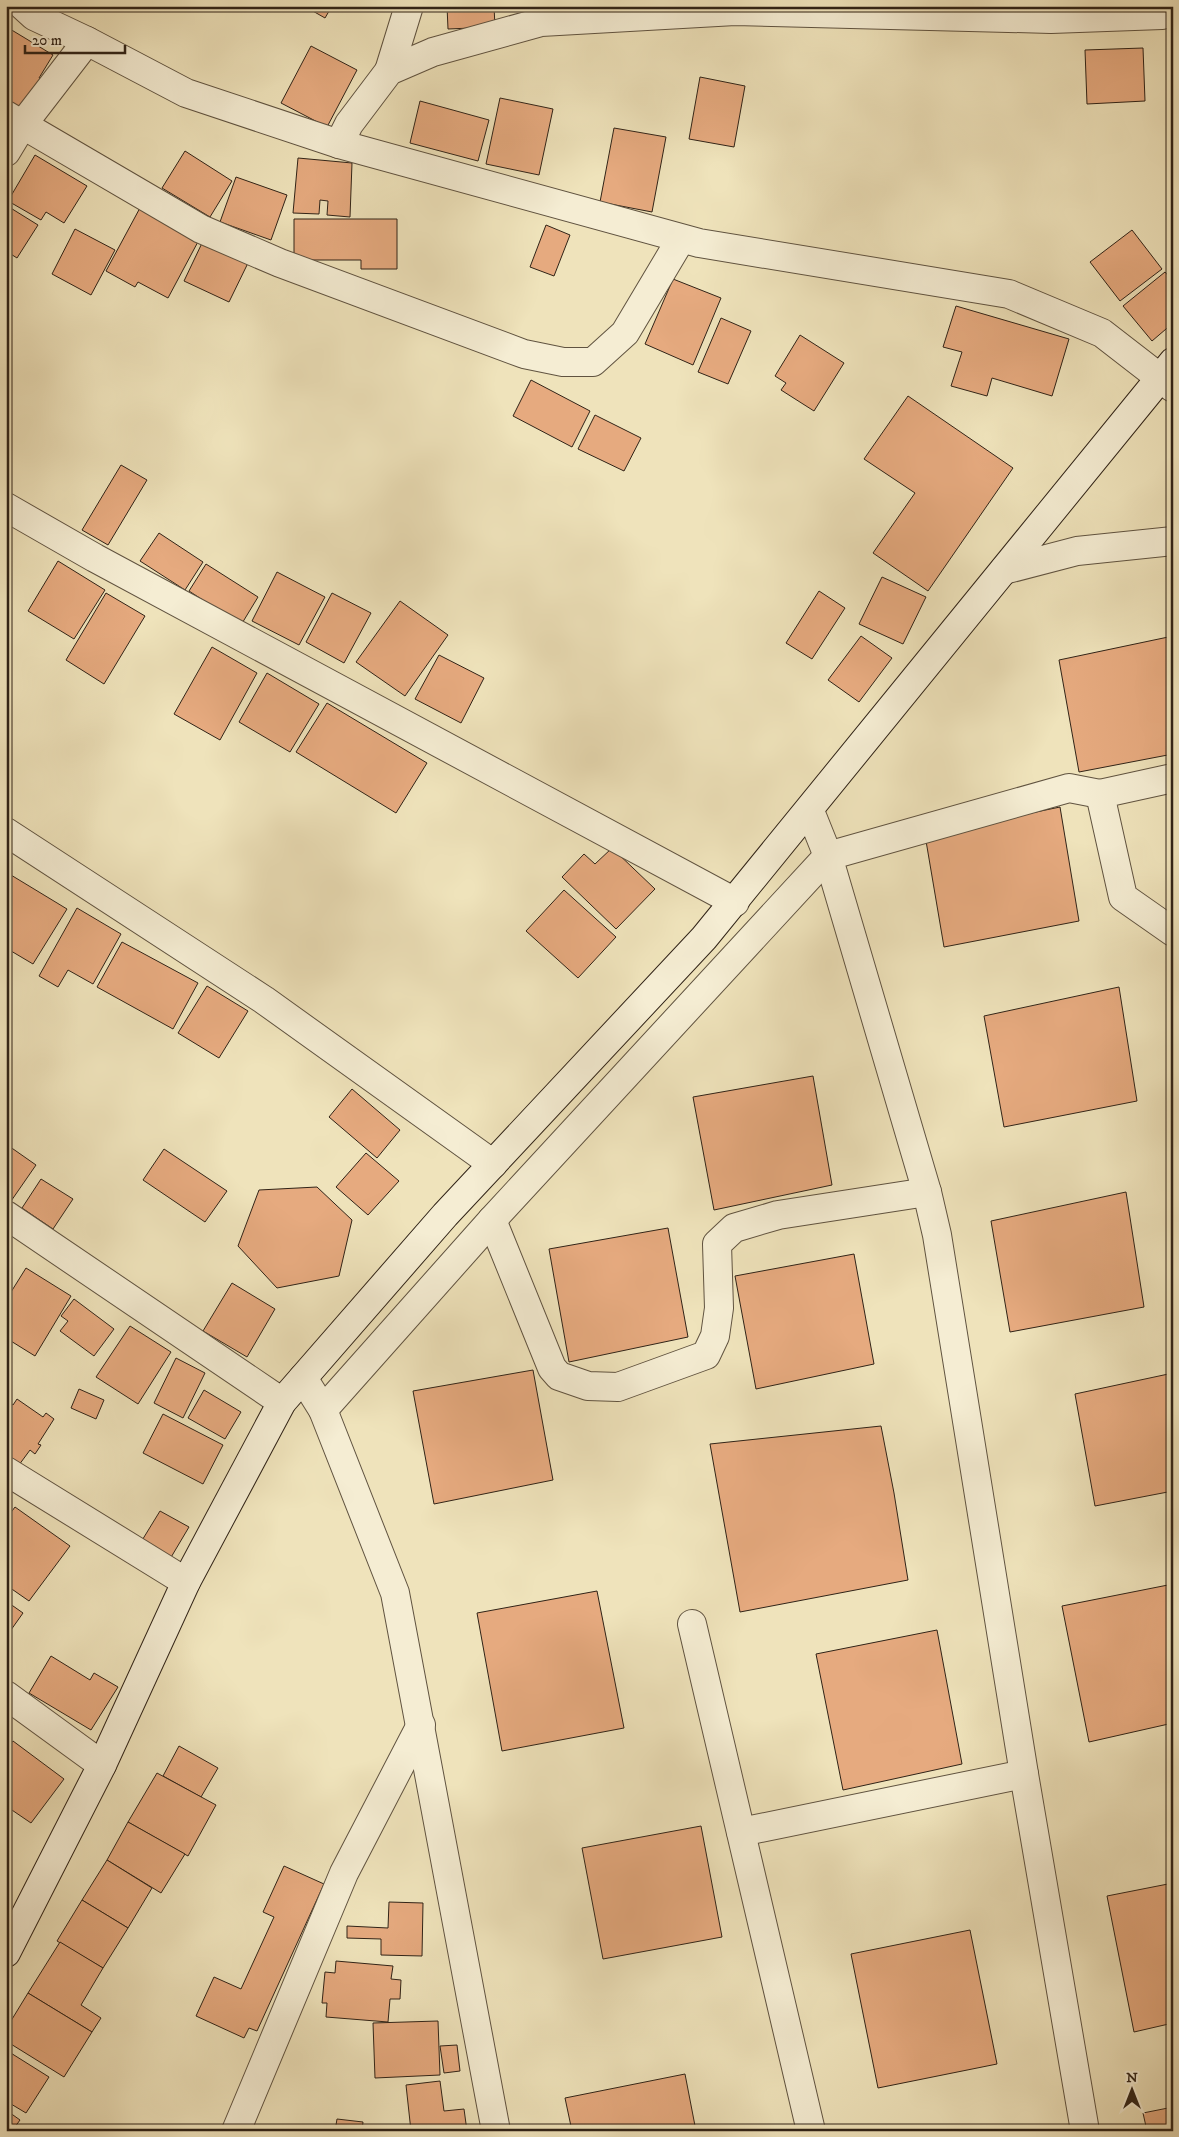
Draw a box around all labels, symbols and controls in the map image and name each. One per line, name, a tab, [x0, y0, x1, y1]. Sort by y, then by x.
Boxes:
scale bar	[25, 22, 125, 54]
text: 20 m	[32, 31, 62, 50]
north arrow	[1106, 2064, 1156, 2114]
text: N	[1126, 2069, 1138, 2087]

